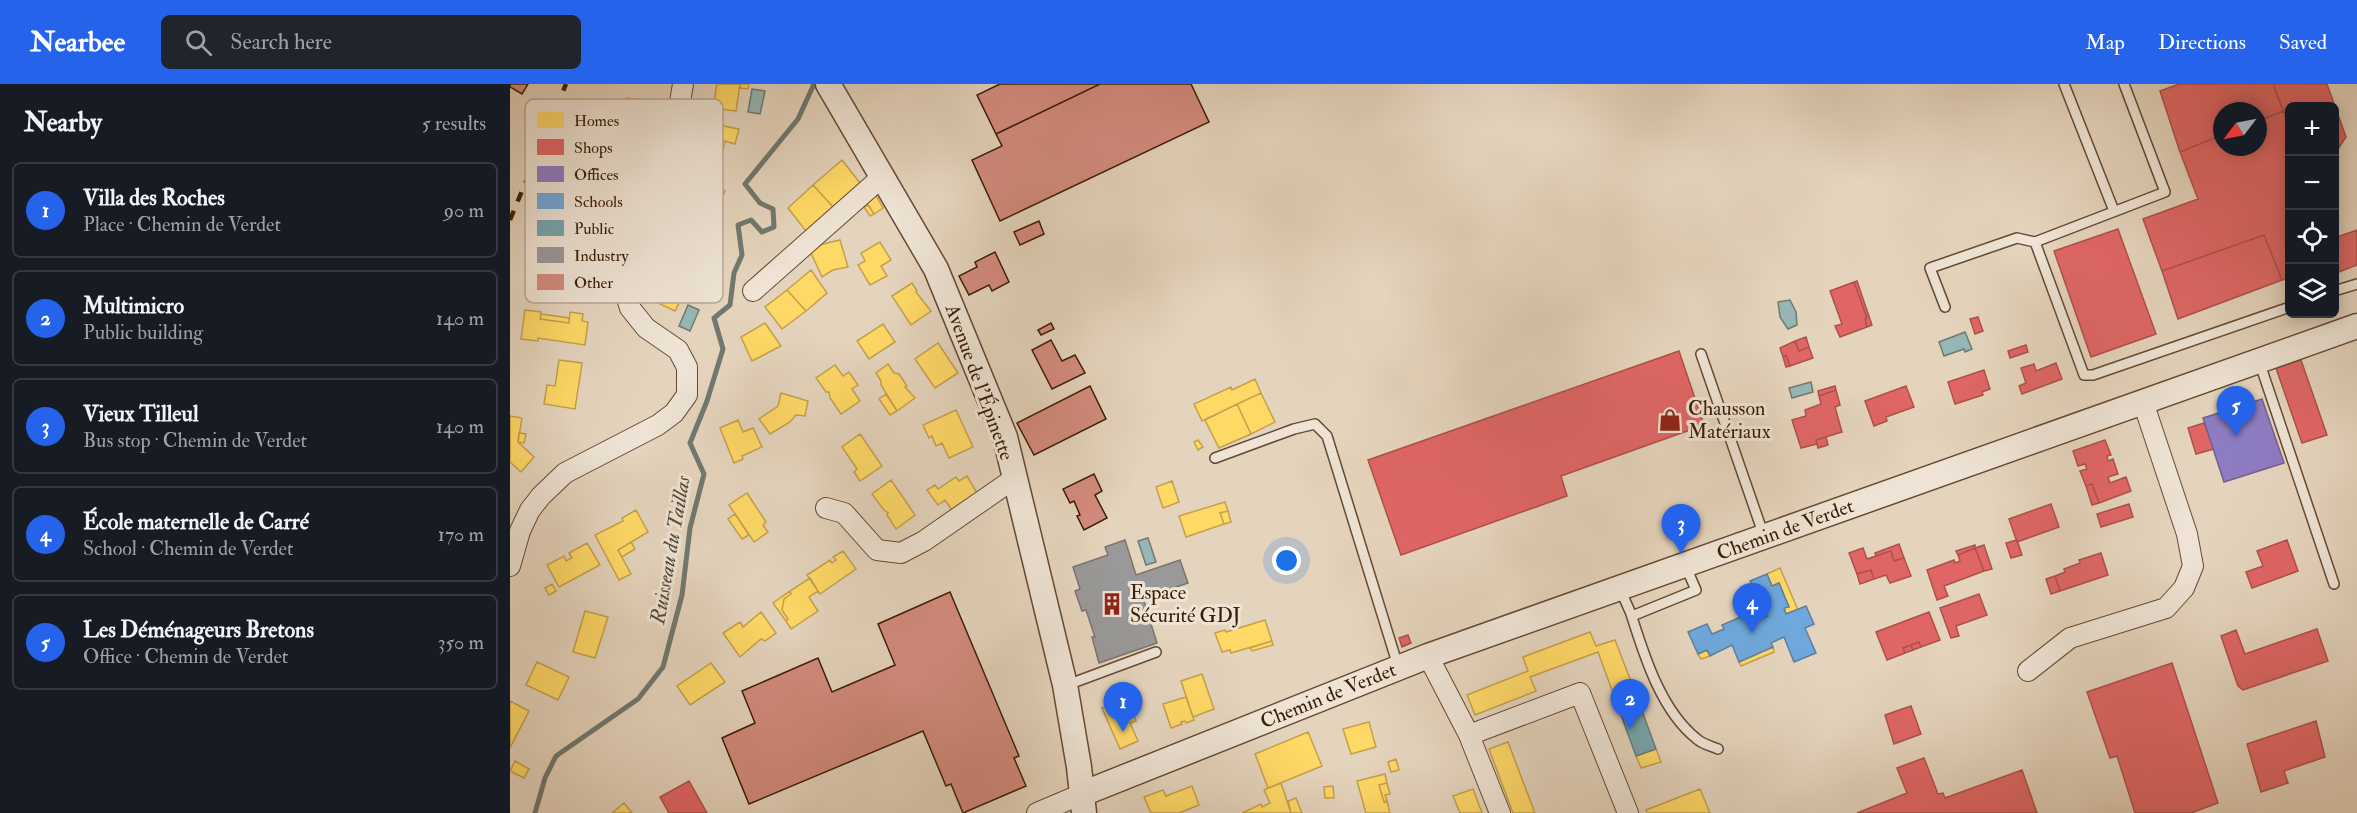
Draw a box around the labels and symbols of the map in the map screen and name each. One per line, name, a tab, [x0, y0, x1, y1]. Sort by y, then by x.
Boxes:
legend	[525, 99, 723, 303]
north arrow	[2213, 102, 2267, 156]
text: Homes	[574, 111, 619, 131]
text: Shops	[574, 138, 613, 159]
text: Offices	[574, 165, 619, 185]
text: Schools	[574, 192, 623, 212]
text: Public	[574, 219, 615, 239]
text: Industry	[574, 246, 629, 266]
text: Other	[574, 273, 613, 293]
street label: Avenue de l'Épinette	[938, 299, 1020, 464]
pin: 5	[2216, 386, 2256, 436]
place label: Chausson Matériaux	[1688, 396, 1771, 444]
shop icon: Chausson Matériaux	[1657, 407, 1683, 433]
water label: Ruisseau du Taillas	[644, 473, 697, 627]
street label: Chemin de Verdet	[1713, 493, 1858, 566]
pin: 3	[1662, 504, 1700, 554]
your location	[1272, 546, 1301, 575]
place label: Espace Sécurité GDJ	[1130, 580, 1241, 628]
pin: 4	[1732, 584, 1772, 633]
building icon: Espace Sécurité GDJ	[1099, 591, 1125, 617]
street label: Chemin de Verdet	[1257, 657, 1400, 734]
pin: 2	[1610, 680, 1650, 729]
pin: 1	[1104, 682, 1142, 732]

